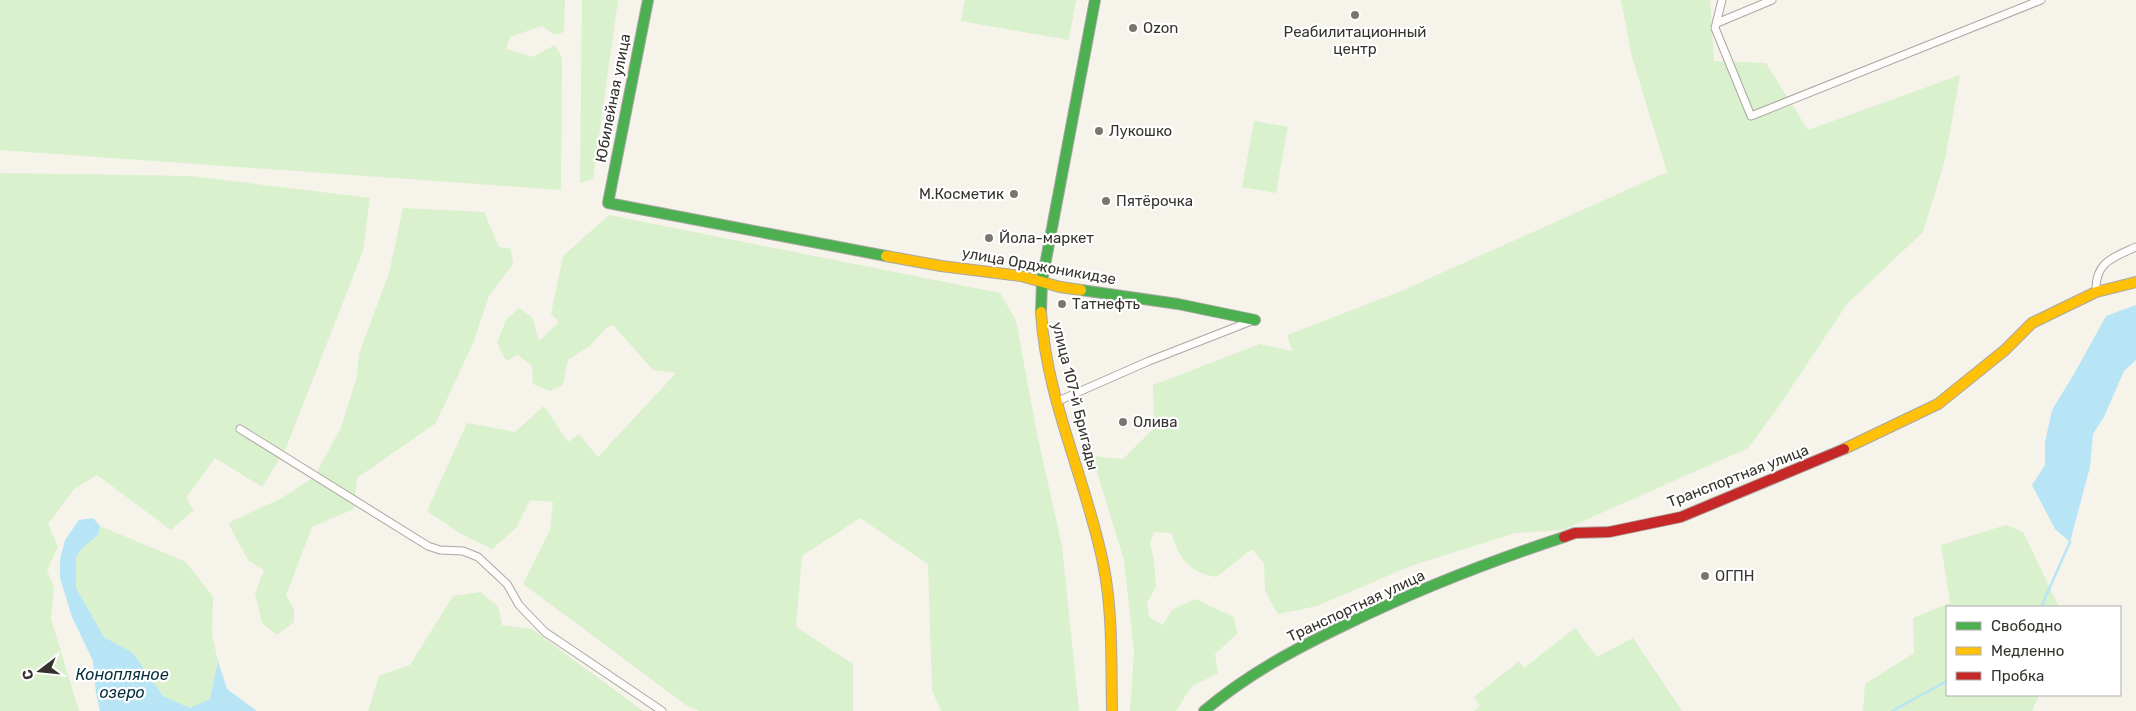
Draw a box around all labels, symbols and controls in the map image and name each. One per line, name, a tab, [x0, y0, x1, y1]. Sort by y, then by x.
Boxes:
marker: Реабилитационный центр	[1349, 9, 1361, 21]
place label: Ozon	[1143, 19, 1178, 37]
marker: Ozon	[1127, 22, 1139, 34]
place label: Реабилитационный центр	[1284, 23, 1427, 58]
street label: Юбилейная улица	[592, 32, 634, 164]
place label: Лукошко	[1109, 122, 1172, 140]
marker: Лукошко	[1093, 125, 1105, 137]
place label: М.Косметик	[919, 185, 1004, 203]
marker: М.Косметик	[1008, 188, 1020, 200]
place label: Пятёрочка	[1116, 192, 1193, 210]
marker: Пятёрочка	[1100, 195, 1112, 207]
place label: Йола-маркет	[999, 229, 1094, 247]
marker: Йола-маркет	[983, 232, 995, 244]
street label: улица Орджоникидзе	[961, 244, 1117, 288]
place label: Татнефть	[1072, 295, 1141, 313]
marker: Татнефть	[1056, 298, 1068, 310]
street label: улица 107-й Бригады	[1048, 320, 1102, 472]
place label: Олива	[1133, 413, 1177, 431]
marker: Олива	[1117, 416, 1129, 428]
street label: Транспортная улица	[1665, 441, 1811, 511]
street label: Транспортная улица	[1284, 566, 1428, 646]
place label: ОГПН	[1715, 567, 1754, 585]
marker: ОГПН	[1699, 570, 1711, 582]
legend	[1946, 606, 2121, 696]
text: Свободно	[1991, 617, 2062, 635]
text: Медленно	[1991, 642, 2064, 660]
north arrow	[15, 646, 65, 696]
water label: Конопляное озеро	[75, 665, 169, 702]
text: С	[18, 667, 38, 682]
text: Пробка	[1991, 667, 2044, 685]

